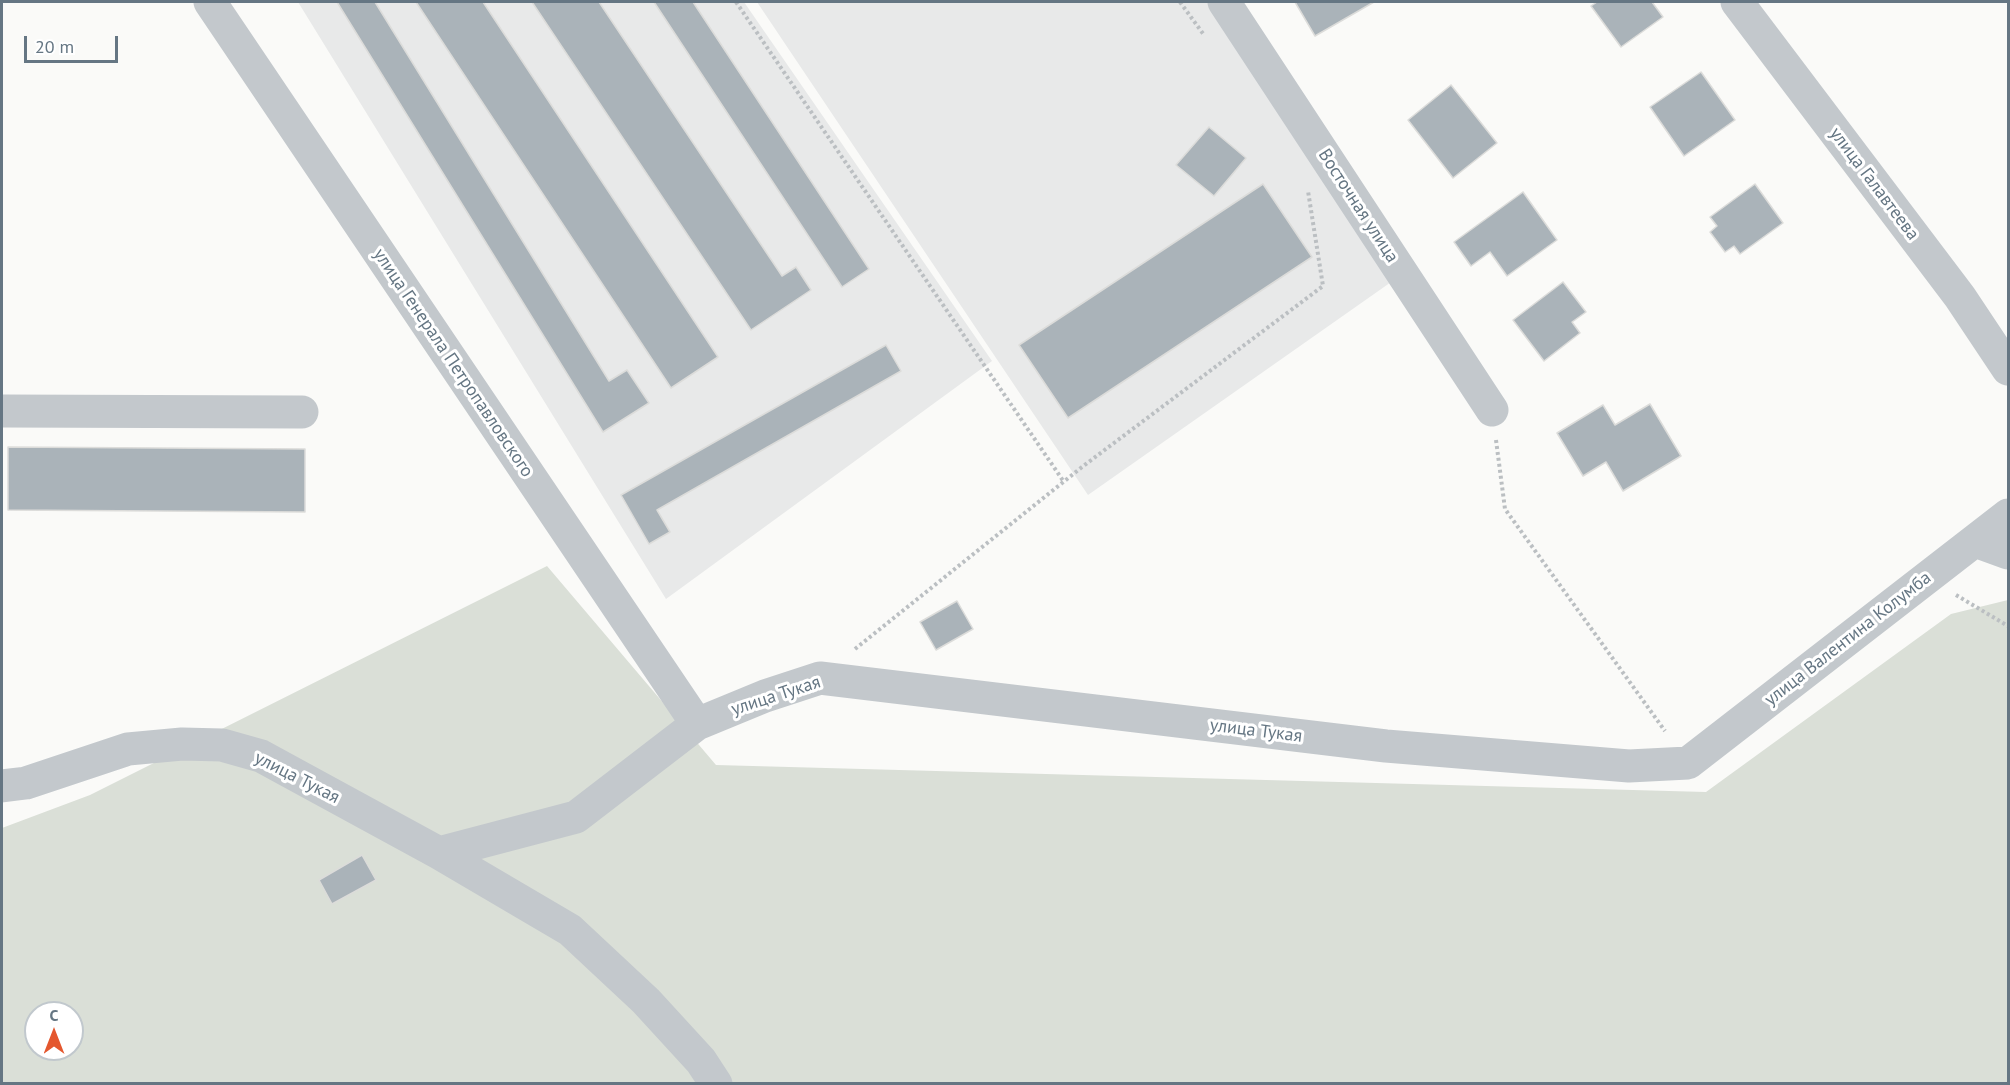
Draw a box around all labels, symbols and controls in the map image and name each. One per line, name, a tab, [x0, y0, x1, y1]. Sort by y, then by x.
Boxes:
scale bar	[27, 24, 122, 62]
text: 20 m	[35, 35, 74, 58]
street label: улица Галавтеева	[1825, 123, 1923, 245]
street label: Восточная улица	[1313, 145, 1403, 267]
street label: улица Генерала Петропавловского	[368, 245, 538, 481]
street label: улица Валентина Колумба	[1760, 567, 1936, 711]
street label: улица Тукая	[729, 671, 823, 721]
street label: улица Тукая	[1209, 715, 1303, 747]
street label: улица Тукая	[251, 747, 343, 809]
north arrow	[24, 1001, 84, 1061]
text: С	[50, 1005, 58, 1025]

